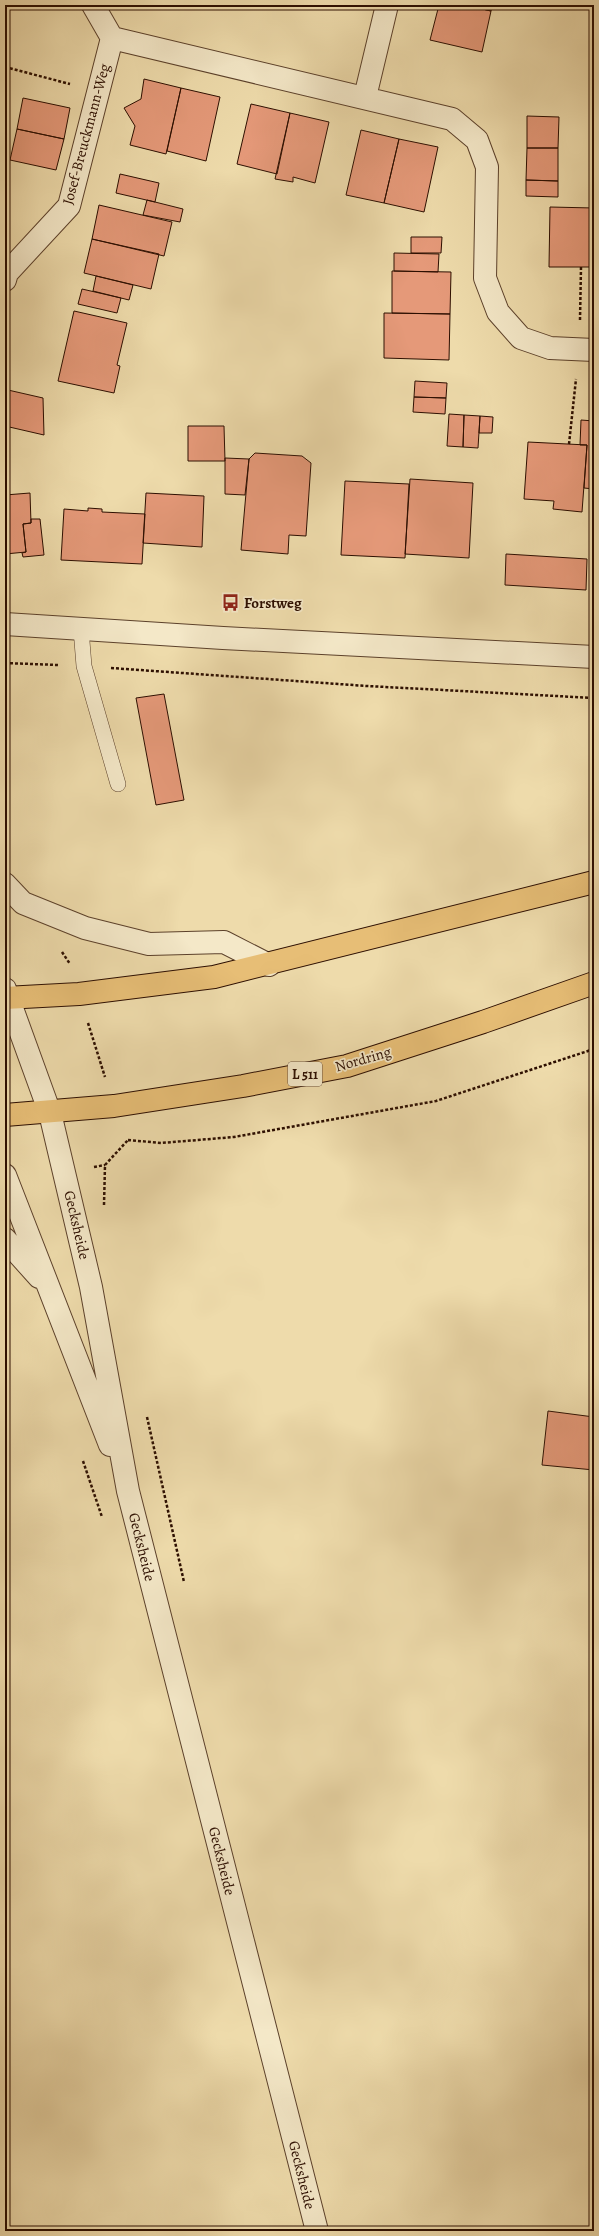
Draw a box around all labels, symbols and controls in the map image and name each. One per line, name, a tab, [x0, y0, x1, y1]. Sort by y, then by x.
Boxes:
street label: Josef-Breuckmann-Weg	[58, 61, 115, 207]
bus stop icon: Forstweg	[221, 593, 241, 613]
place label: Forstweg	[244, 593, 302, 613]
street label: Nordring	[333, 1041, 394, 1077]
road number: L 511	[288, 1062, 322, 1086]
street label: Gecksheide	[59, 1189, 95, 1262]
street label: Gecksheide	[124, 1511, 160, 1584]
street label: Gecksheide	[204, 1825, 240, 1898]
street label: Gecksheide	[284, 2139, 320, 2212]

